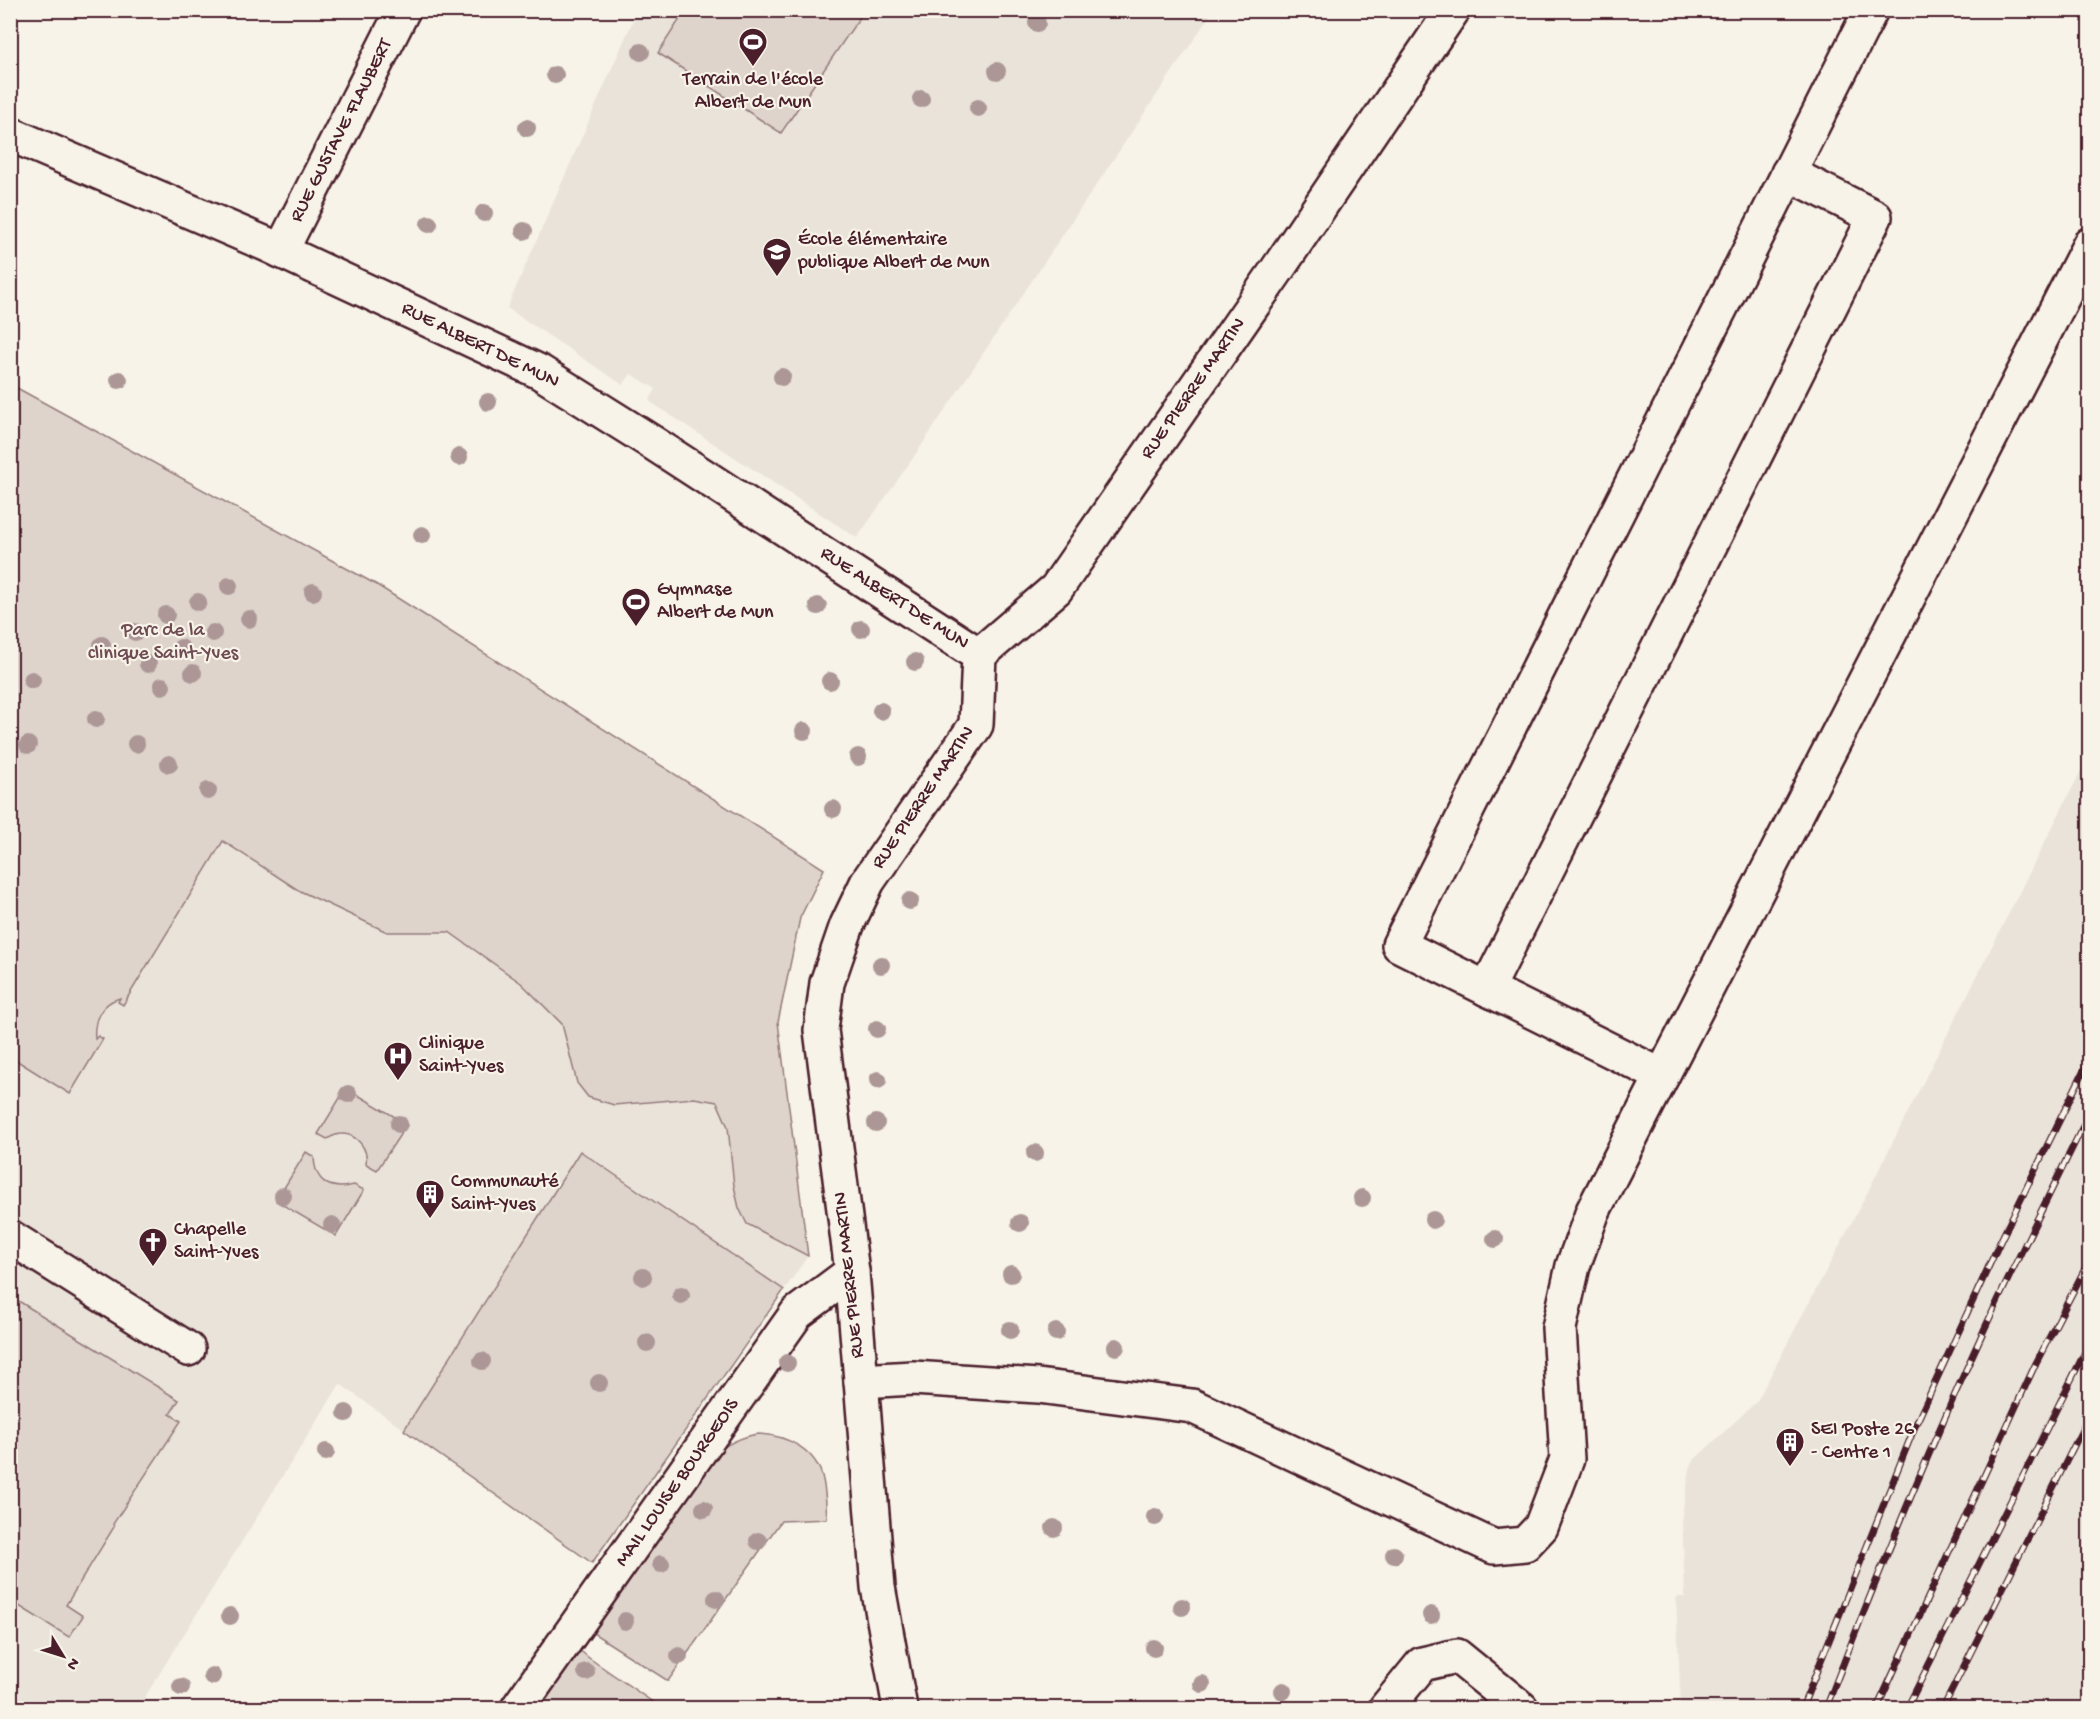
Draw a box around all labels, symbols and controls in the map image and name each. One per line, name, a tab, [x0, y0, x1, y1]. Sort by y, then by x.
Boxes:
sports icon: Terrain de l'école Albert de Mun	[737, 26, 769, 68]
street label: RUE GUSTAVE FLAUBERT	[286, 35, 399, 226]
place label: Terrain de l'école Albert de Mun	[682, 69, 824, 115]
place label: École élémentaire publique Albert de Mun	[797, 228, 990, 275]
school or university icon: École élémentaire publique Albert de Mun	[761, 236, 793, 278]
street label: RUE ALBERT DE MUN	[397, 298, 563, 394]
street label: RUE PIERRE MARTIN	[1137, 314, 1251, 464]
street label: RUE ALBERT DE MUN	[815, 542, 973, 656]
place label: Gymnase Albert de Mun	[657, 579, 774, 625]
sports icon: Gymnase Albert de Mun	[620, 586, 652, 628]
park label: Parc de la clinique Saint-Yves	[88, 620, 239, 666]
street label: RUE PIERRE MARTIN	[868, 722, 980, 874]
place label: Clinique Saint-Yves	[419, 1033, 504, 1079]
hospital icon: Clinique Saint-Yves	[382, 1040, 414, 1082]
place label: Communauté Saint-Yves	[451, 1171, 559, 1217]
building icon: Communauté Saint-Yves	[414, 1178, 446, 1220]
street label: RUE PIERRE MARTIN	[830, 1191, 870, 1359]
place label: Chapelle Saint-Yves	[174, 1219, 259, 1265]
church icon: Chapelle Saint-Yves	[137, 1226, 169, 1268]
street label: MAIL LOUISE BOURGEOIS	[611, 1394, 745, 1572]
place label: SEI Poste 26 - Centre 1	[1811, 1419, 1915, 1465]
building icon: SEI Poste 26 - Centre 1	[1774, 1426, 1806, 1468]
north arrow	[33, 1626, 93, 1686]
text: N	[61, 1653, 83, 1673]

